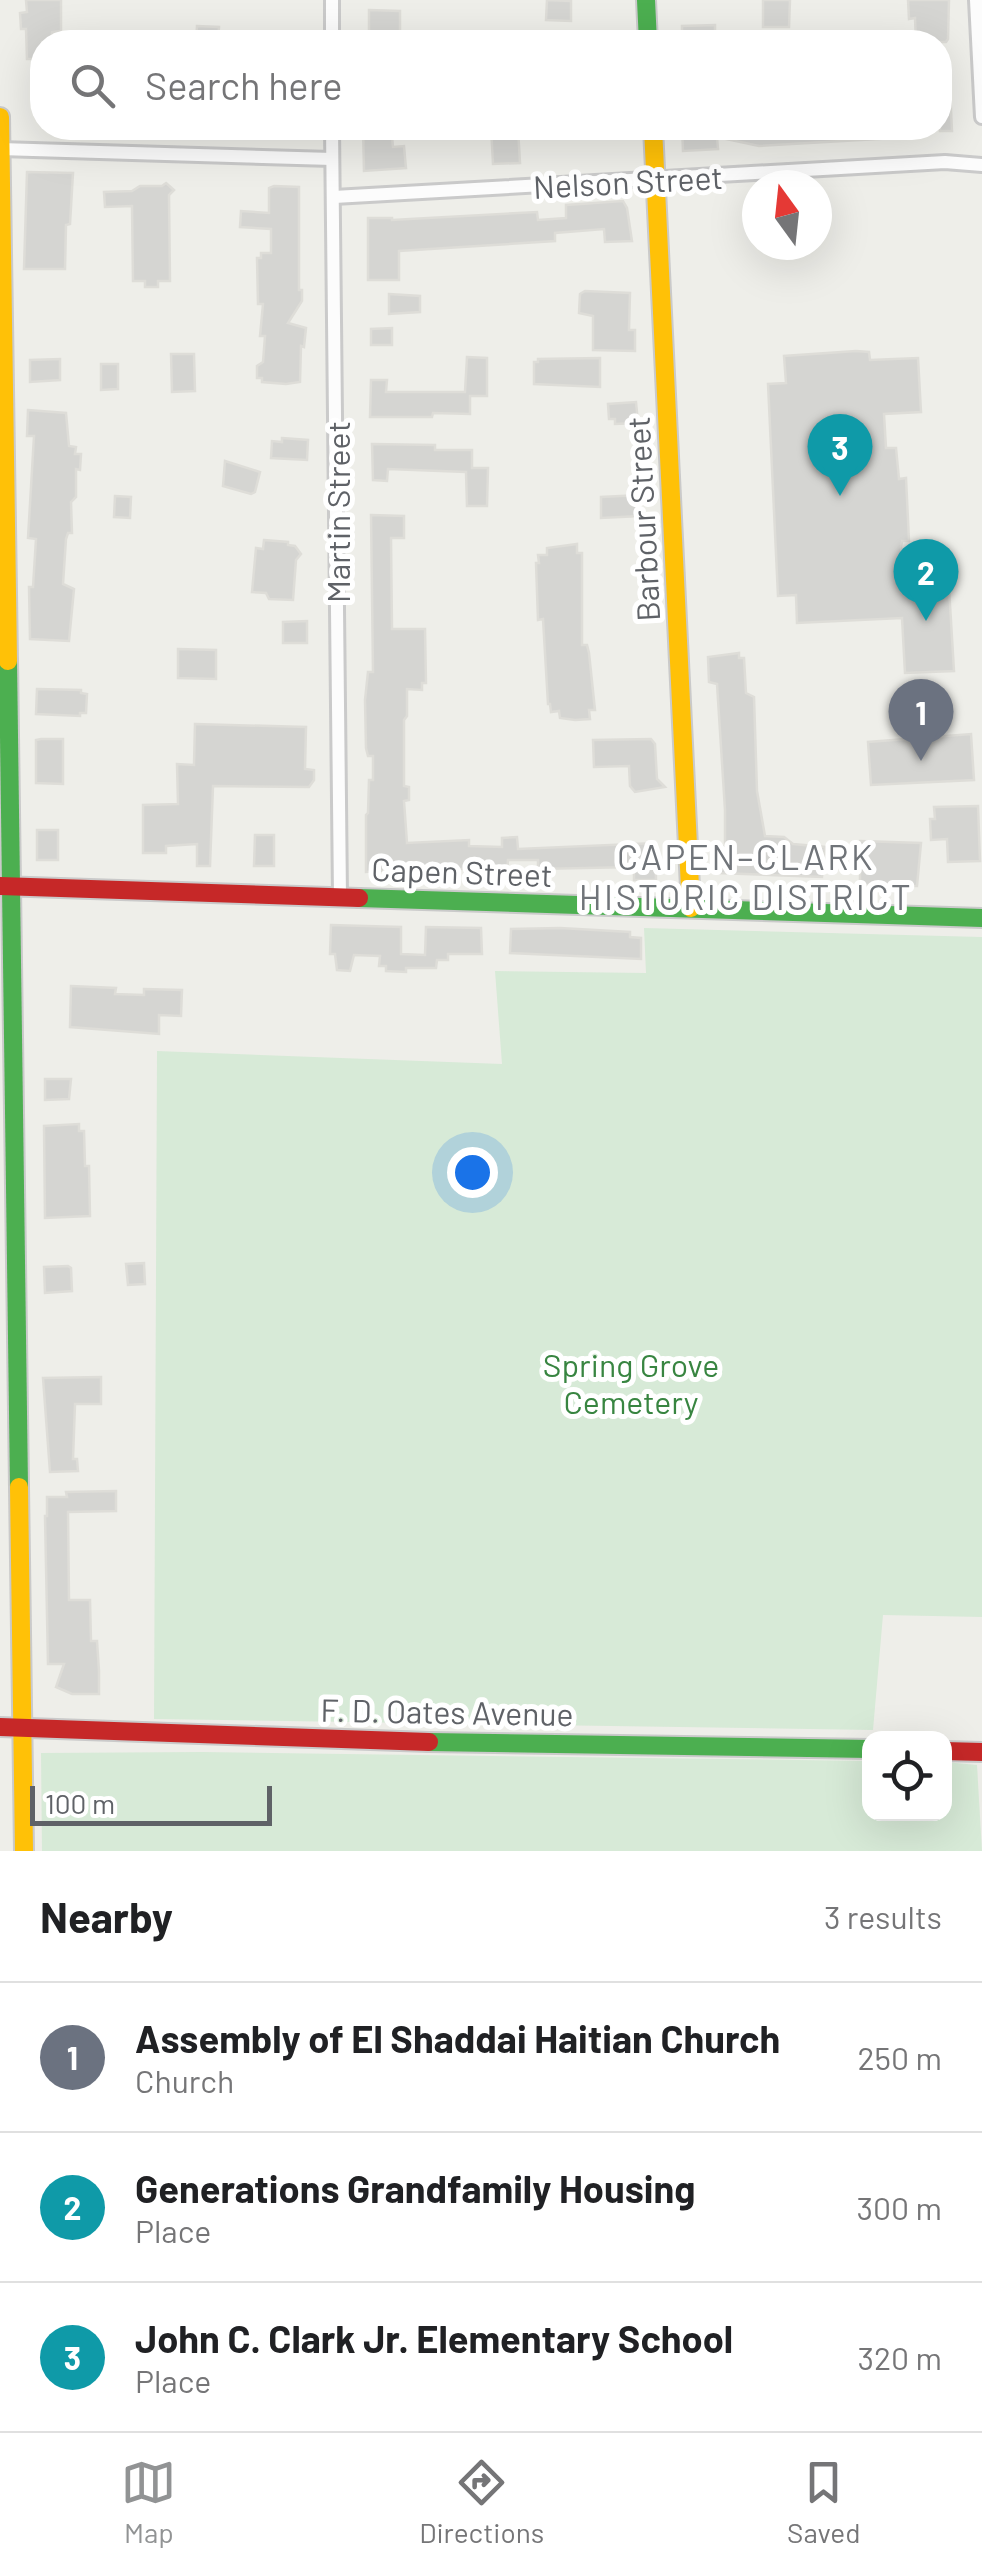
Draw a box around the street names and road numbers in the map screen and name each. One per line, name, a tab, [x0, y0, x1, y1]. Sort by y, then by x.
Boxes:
street label: Nelson Street	[532, 157, 724, 205]
street label: Barbour Street	[618, 416, 666, 622]
street label: Martin Street	[318, 421, 356, 603]
street label: Capen Street	[371, 849, 553, 893]
street label: F. D. Oates Avenue	[320, 1690, 574, 1732]

